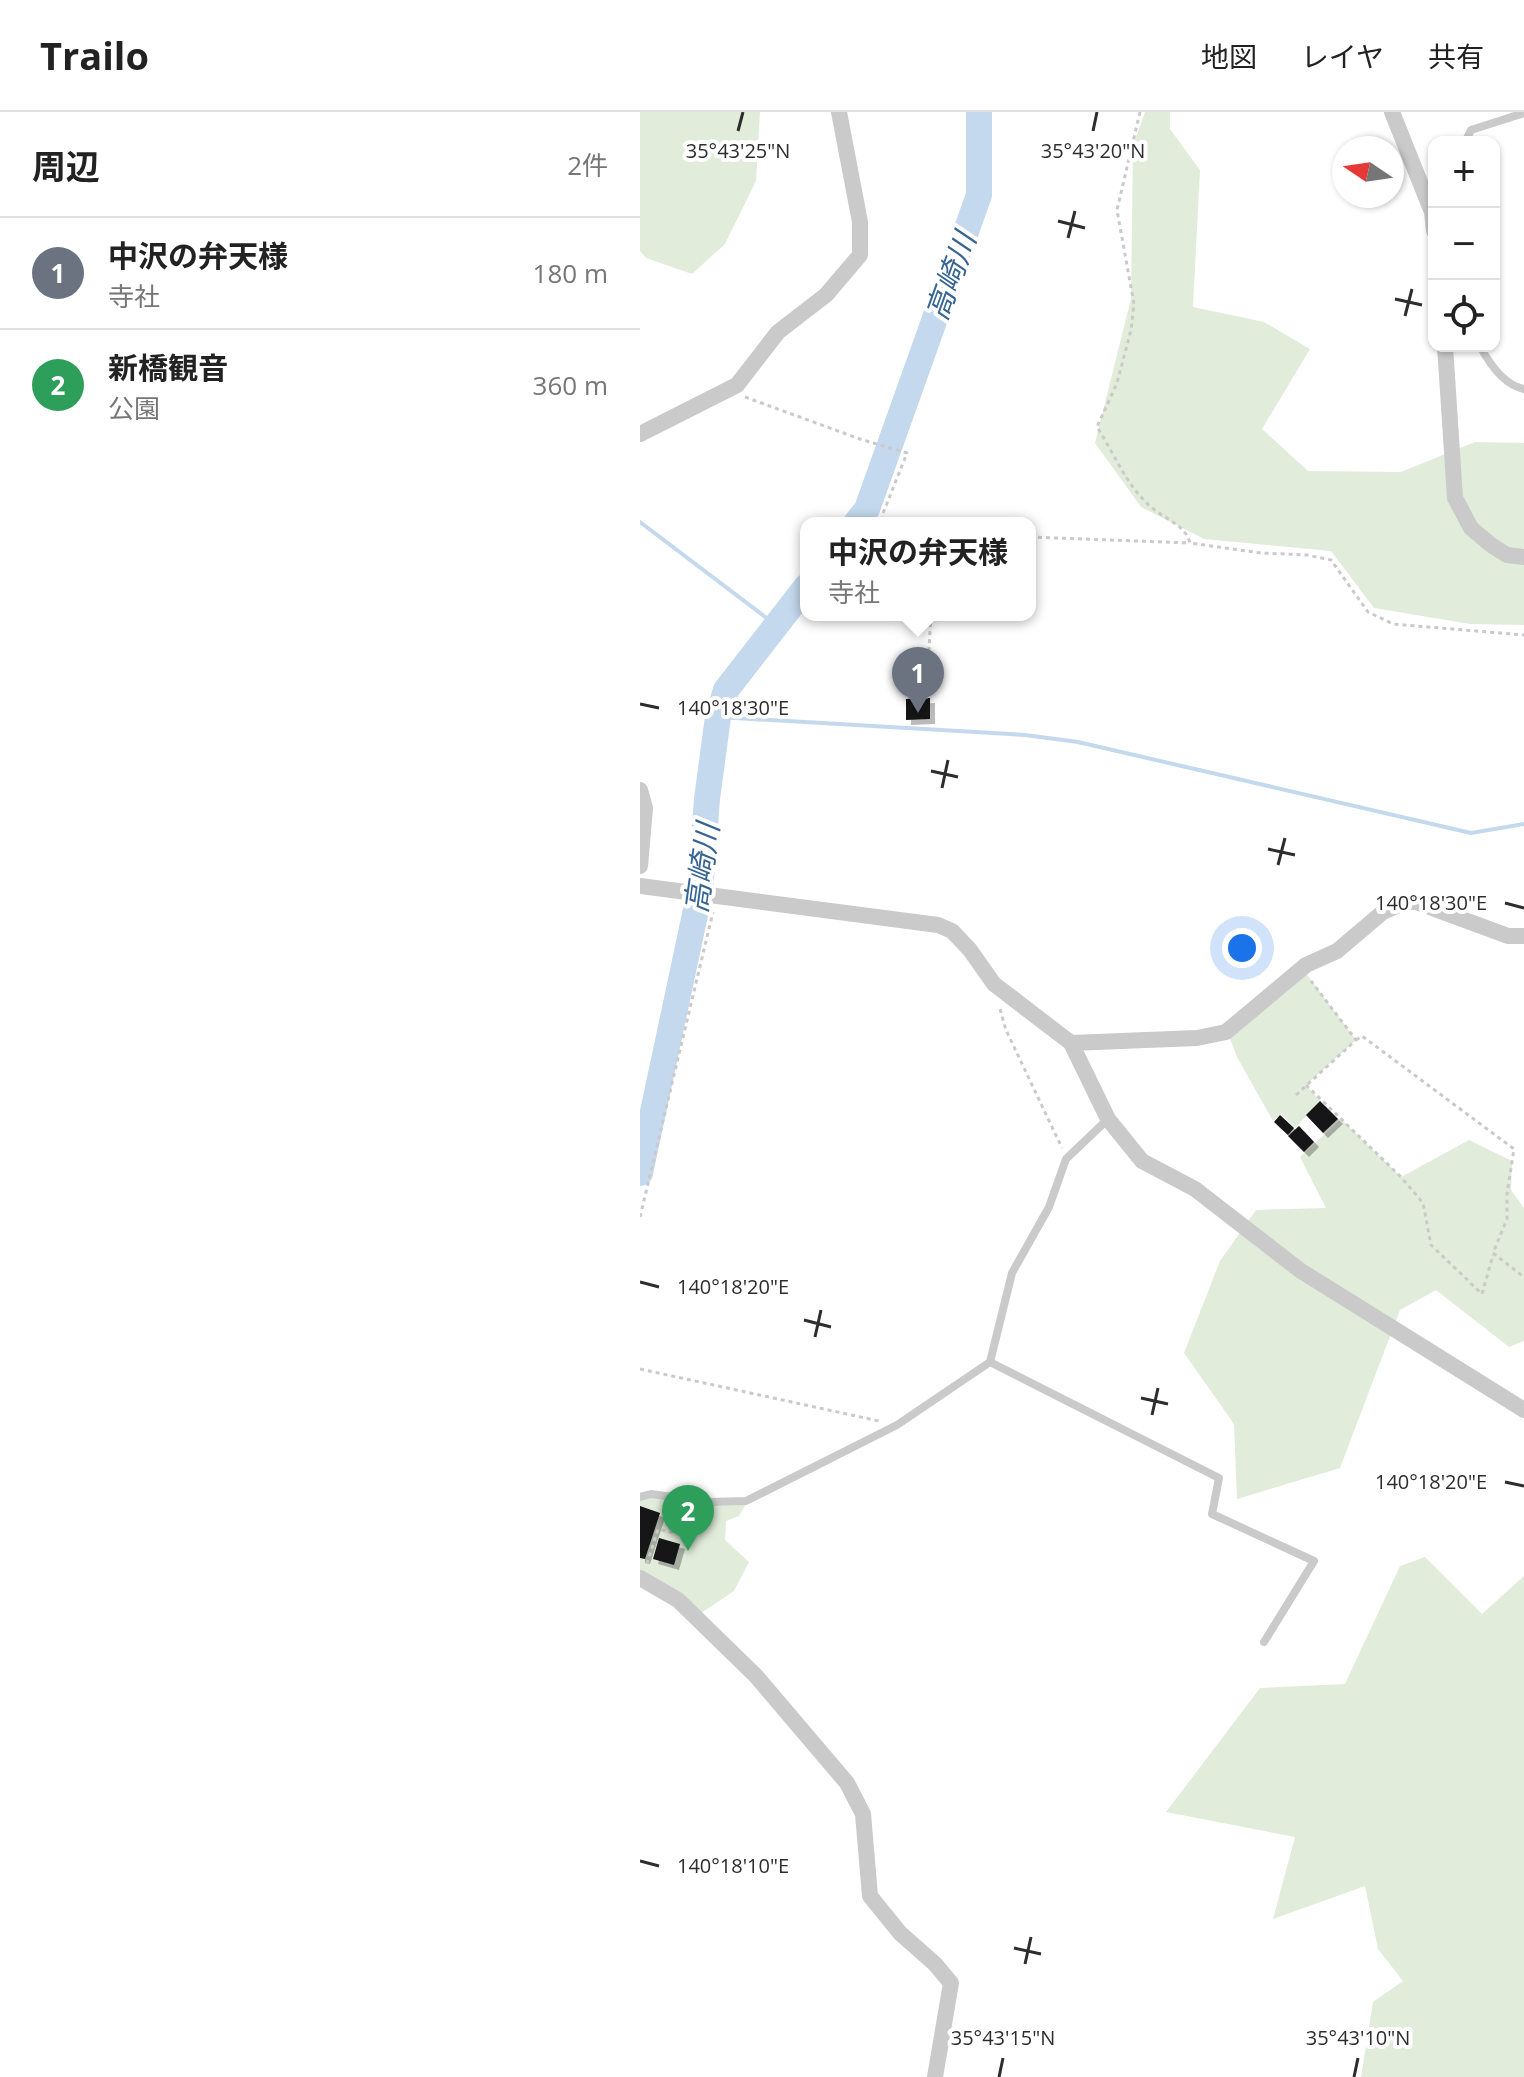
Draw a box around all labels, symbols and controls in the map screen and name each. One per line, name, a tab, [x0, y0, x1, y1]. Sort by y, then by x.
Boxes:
text: Trailo	[40, 29, 149, 81]
text: 地図	[1201, 37, 1257, 75]
text: レイヤ	[1301, 37, 1384, 75]
text: 共有	[1428, 37, 1484, 75]
north arrow	[1332, 136, 1404, 208]
map controls	[1428, 136, 1500, 352]
button: +	[1428, 136, 1500, 208]
text: 35°43'25"N	[686, 137, 790, 164]
text: 35°43'20"N	[1041, 137, 1145, 164]
text: 周辺	[32, 143, 100, 189]
text: 2件	[567, 147, 608, 183]
button: −	[1428, 208, 1500, 280]
water label: 高崎川	[915, 224, 986, 325]
text: 中沢の弁天様	[108, 235, 288, 276]
text: 1	[51, 255, 65, 291]
text: 180 m	[533, 255, 608, 291]
text: 寺社	[108, 278, 160, 314]
button: locate	[1428, 280, 1500, 352]
text: 新橋観音	[108, 347, 228, 388]
text: 2	[51, 367, 65, 403]
text: 360 m	[533, 367, 608, 403]
text: 公園	[108, 390, 160, 426]
popup	[800, 517, 1036, 621]
text: 中沢の弁天様	[828, 531, 1008, 572]
text: 寺社	[828, 574, 880, 610]
pin: 1	[892, 647, 944, 713]
text: 140°18'30"E	[677, 694, 789, 721]
water label: 高崎川	[674, 818, 728, 915]
text: 140°18'30"E	[1375, 889, 1487, 916]
your location	[1222, 928, 1262, 968]
text: 140°18'20"E	[677, 1273, 789, 1300]
text: 140°18'20"E	[1375, 1468, 1487, 1495]
pin: 2	[662, 1485, 714, 1551]
text: 140°18'10"E	[677, 1852, 789, 1879]
text: 35°43'15"N	[951, 2024, 1055, 2051]
text: 35°43'10"N	[1306, 2024, 1410, 2051]

